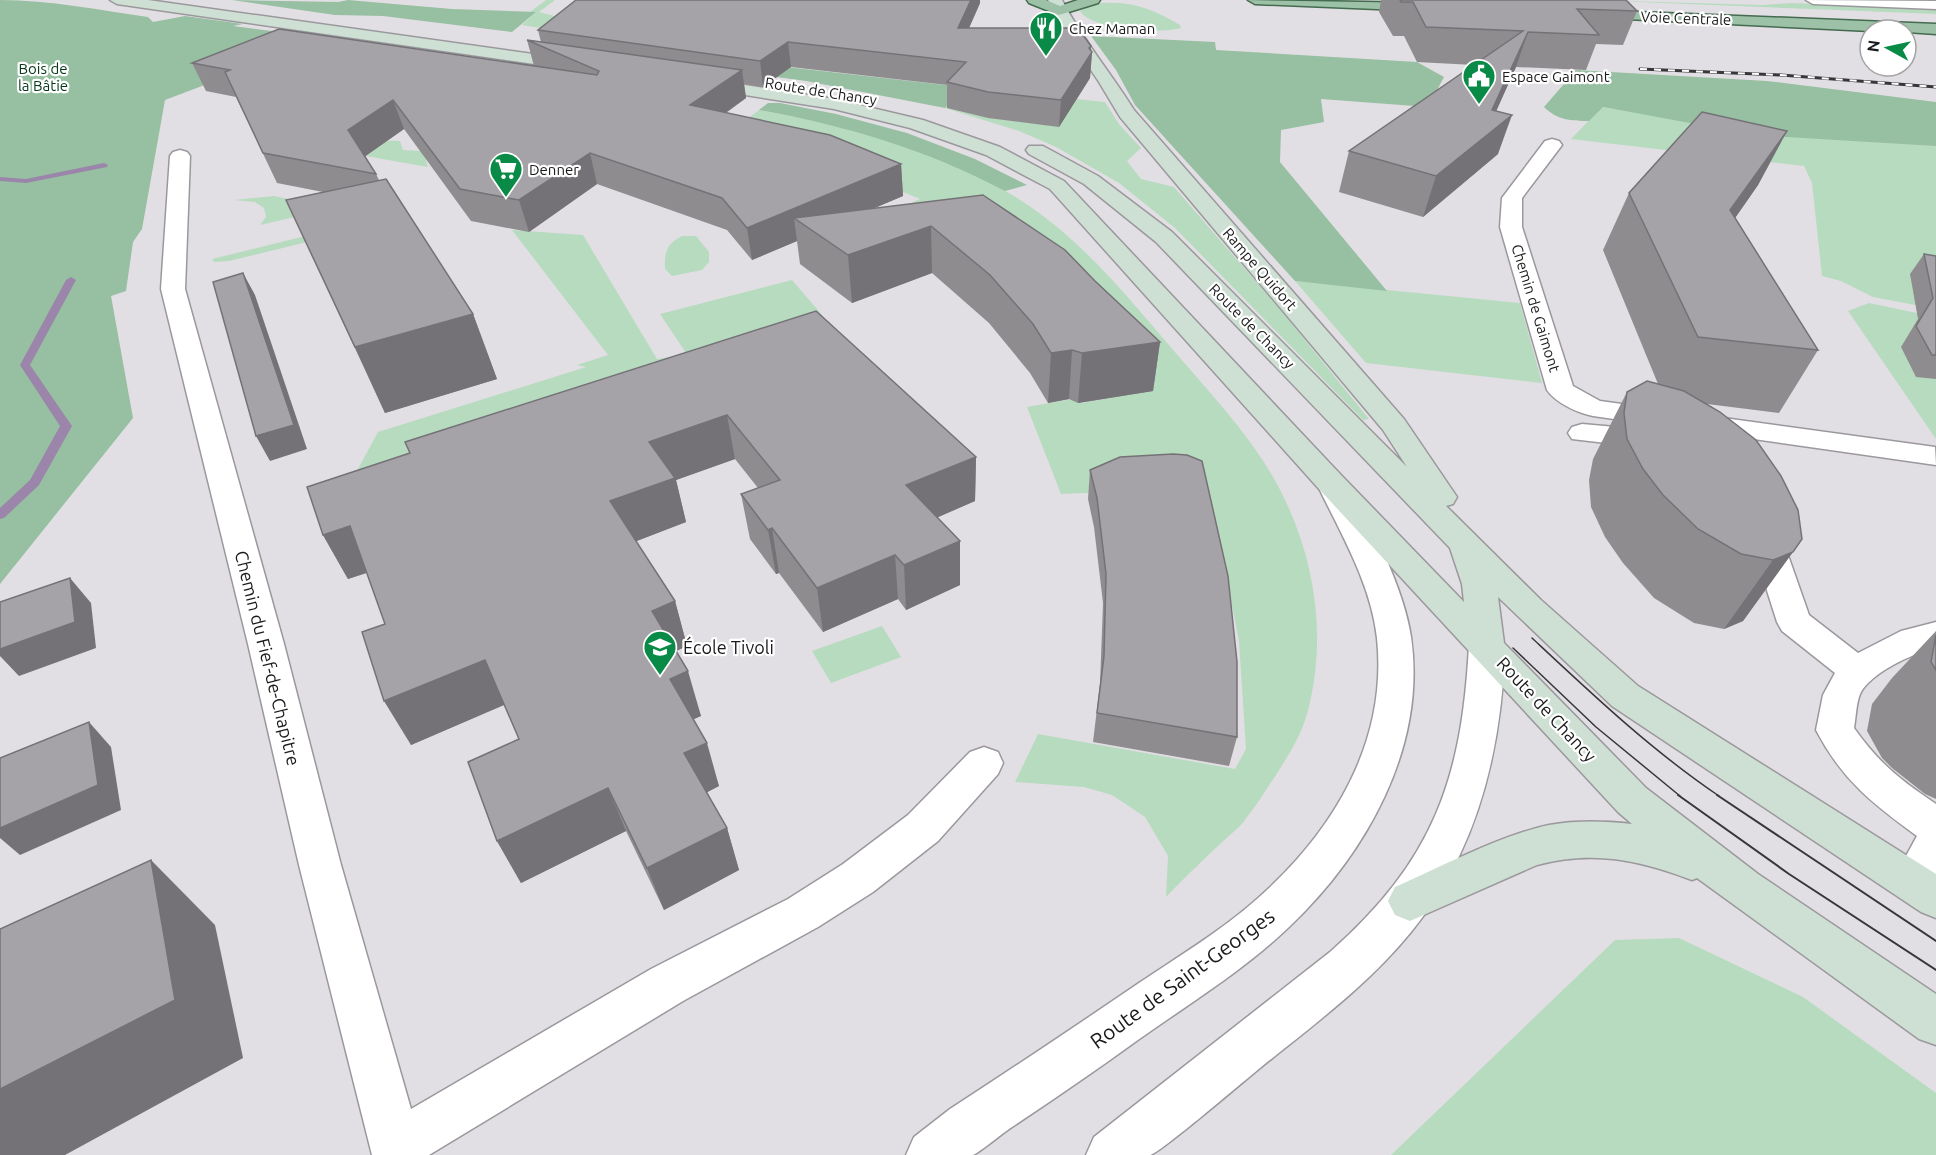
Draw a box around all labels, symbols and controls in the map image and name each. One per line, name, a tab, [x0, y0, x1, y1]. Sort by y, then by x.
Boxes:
street label: Voie Centrale	[1640, 8, 1732, 28]
restaurant icon: Chez Maman	[1028, 10, 1064, 57]
north arrow	[1858, 18, 1918, 78]
place label: Chez Maman	[1069, 20, 1155, 37]
text: N	[1863, 39, 1883, 53]
public building icon: Espace Gaimont	[1461, 58, 1497, 105]
park label: Bois de la Bâtie	[18, 60, 68, 94]
place label: Espace Gaimont	[1502, 68, 1610, 85]
street label: Route de Chancy	[764, 74, 878, 108]
supermarket icon: Denner	[488, 151, 524, 198]
place label: Denner	[529, 161, 579, 178]
street label: Rampe Quidort	[1220, 224, 1300, 314]
street label: Chemin de Gaimont	[1508, 242, 1564, 374]
street label: Route de Chancy	[1206, 280, 1298, 372]
street label: Chemin du Fief-de-Chapitre	[232, 548, 304, 768]
school or university icon: École Tivoli	[642, 629, 678, 676]
place label: École Tivoli	[683, 636, 774, 657]
street label: Route de Chancy	[1493, 653, 1601, 766]
street label: Route de Saint-Georges	[1085, 903, 1279, 1053]

